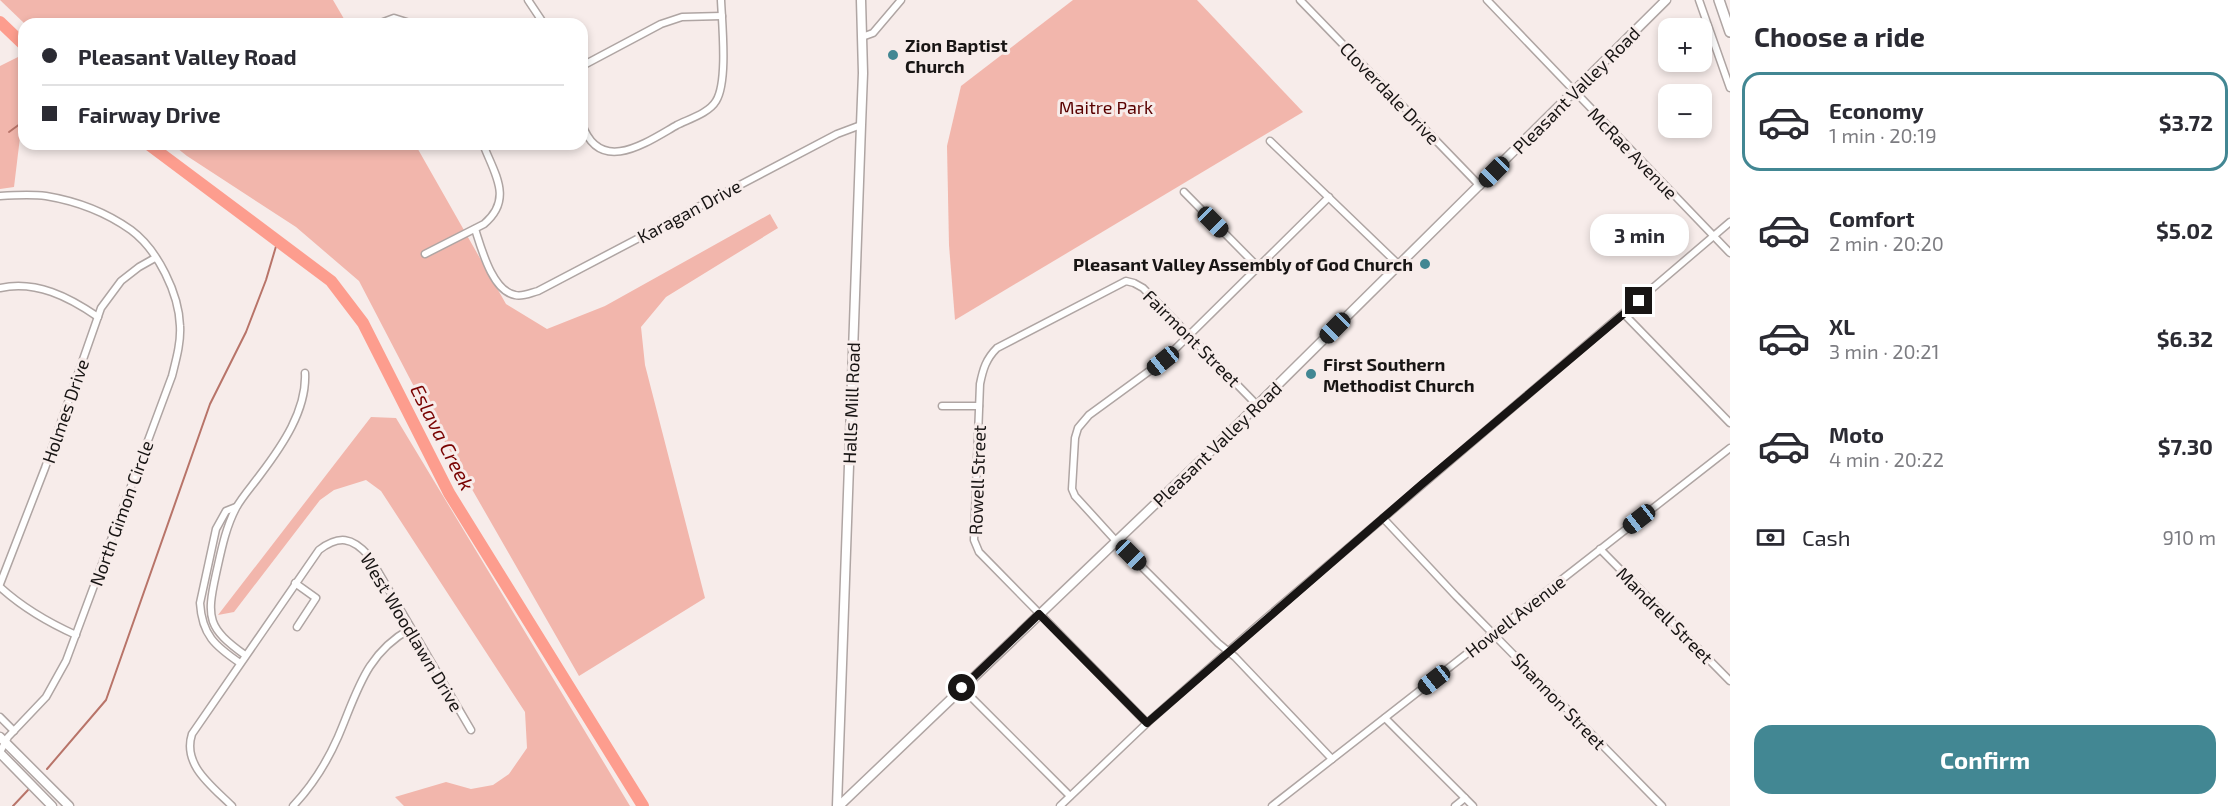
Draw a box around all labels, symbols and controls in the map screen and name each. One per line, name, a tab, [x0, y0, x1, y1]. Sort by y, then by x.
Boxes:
map controls	[1658, 18, 1712, 138]
button: +	[1658, 18, 1712, 72]
text: Choose a ride	[1754, 20, 1925, 52]
street label: Pleasant Valley Road	[1508, 22, 1644, 158]
place label: Zion Baptist Church	[905, 34, 1008, 77]
street label: Cloverdale Drive	[1336, 37, 1444, 149]
text: Pleasant Valley Road	[78, 43, 297, 69]
marker: Zion Baptist Church	[886, 48, 900, 62]
button: −	[1658, 84, 1712, 138]
icon: car	[1757, 95, 1811, 149]
park label: Maitre Park	[1059, 96, 1153, 118]
text: Economy	[1829, 97, 1924, 123]
text: Fairway Drive	[78, 101, 221, 127]
street label: McRae Avenue	[1584, 102, 1682, 204]
text: $3.72	[2159, 109, 2213, 135]
text: 1 min · 20:19	[1829, 123, 1937, 147]
car	[1475, 153, 1513, 191]
street label: Karagan Drive	[633, 174, 745, 248]
car	[1194, 203, 1232, 241]
icon: car	[1757, 203, 1811, 257]
text: Comfort	[1829, 205, 1914, 231]
callout: 3 min	[1590, 214, 1688, 256]
text: $5.02	[2156, 217, 2213, 243]
text: 3 min	[1614, 223, 1665, 247]
text: 2 min · 20:20	[1829, 231, 1944, 255]
place label: Pleasant Valley Assembly of God Church	[1073, 253, 1413, 275]
marker: Pleasant Valley Assembly of God Church	[1418, 257, 1432, 271]
street label: Fairmont Street	[1139, 285, 1245, 391]
route end	[1625, 287, 1652, 314]
car	[1316, 309, 1354, 347]
icon: car	[1757, 311, 1811, 365]
text: XL	[1829, 313, 1855, 339]
text: $6.32	[2157, 325, 2213, 351]
text: 3 min · 20:21	[1829, 339, 1940, 363]
street label: Halls Mill Road	[838, 342, 864, 464]
car	[1143, 343, 1183, 379]
place label: First Southern Methodist Church	[1323, 353, 1475, 396]
street label: Holmes Drive	[37, 356, 93, 466]
marker: First Southern Methodist Church	[1304, 367, 1318, 381]
street label: Pleasant Valley Road	[1148, 377, 1286, 511]
water label: Eslava Creek	[406, 380, 480, 494]
icon: car	[1757, 419, 1811, 473]
text: Moto	[1829, 421, 1884, 447]
street label: Rowell Street	[964, 425, 990, 535]
text: $7.30	[2158, 433, 2213, 459]
street label: North Gimon Circle	[84, 437, 158, 589]
text: 4 min · 20:22	[1829, 447, 1944, 471]
car	[1619, 501, 1659, 537]
icon: cash	[1754, 521, 1787, 554]
text: Cash	[1802, 524, 1851, 550]
text: 910 m	[2163, 525, 2216, 549]
car	[1112, 536, 1150, 574]
street label: West Woodlawn Drive	[356, 549, 468, 715]
street label: Mandrell Street	[1612, 562, 1718, 668]
street label: Howell Avenue	[1461, 570, 1569, 662]
street label: Shannon Street	[1507, 648, 1611, 754]
car	[1414, 662, 1454, 698]
route start	[948, 674, 975, 701]
button: Confirm	[1754, 725, 2216, 794]

